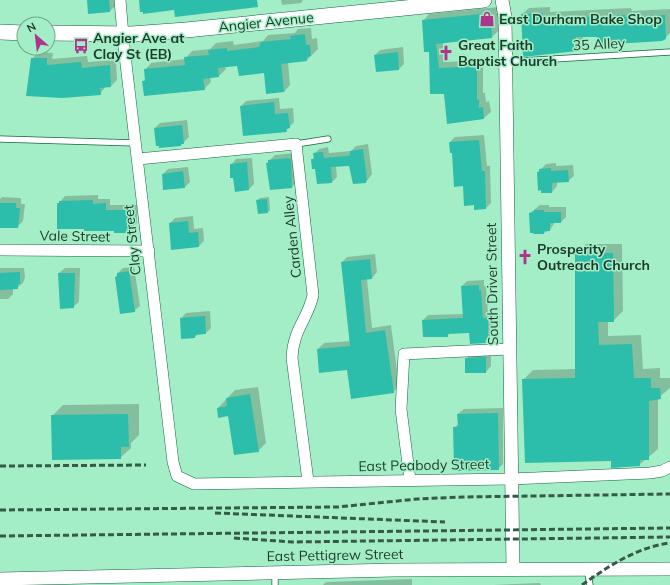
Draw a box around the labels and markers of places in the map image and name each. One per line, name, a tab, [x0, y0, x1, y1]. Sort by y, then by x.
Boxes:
shop icon: East Durham Bake Shop	[478, 10, 496, 28]
place label: East Durham Bake Shop	[499, 10, 662, 28]
place label: Angier Ave at Clay St (EB)	[93, 29, 185, 63]
place label: Great Faith Baptist Church	[458, 36, 557, 70]
bus stop icon: Angier Ave at Clay St (EB)	[72, 37, 90, 55]
church icon: Great Faith Baptist Church	[437, 44, 455, 62]
place label: Prosperity Outreach Church	[537, 240, 650, 274]
church icon: Prosperity Outreach Church	[516, 248, 534, 266]

